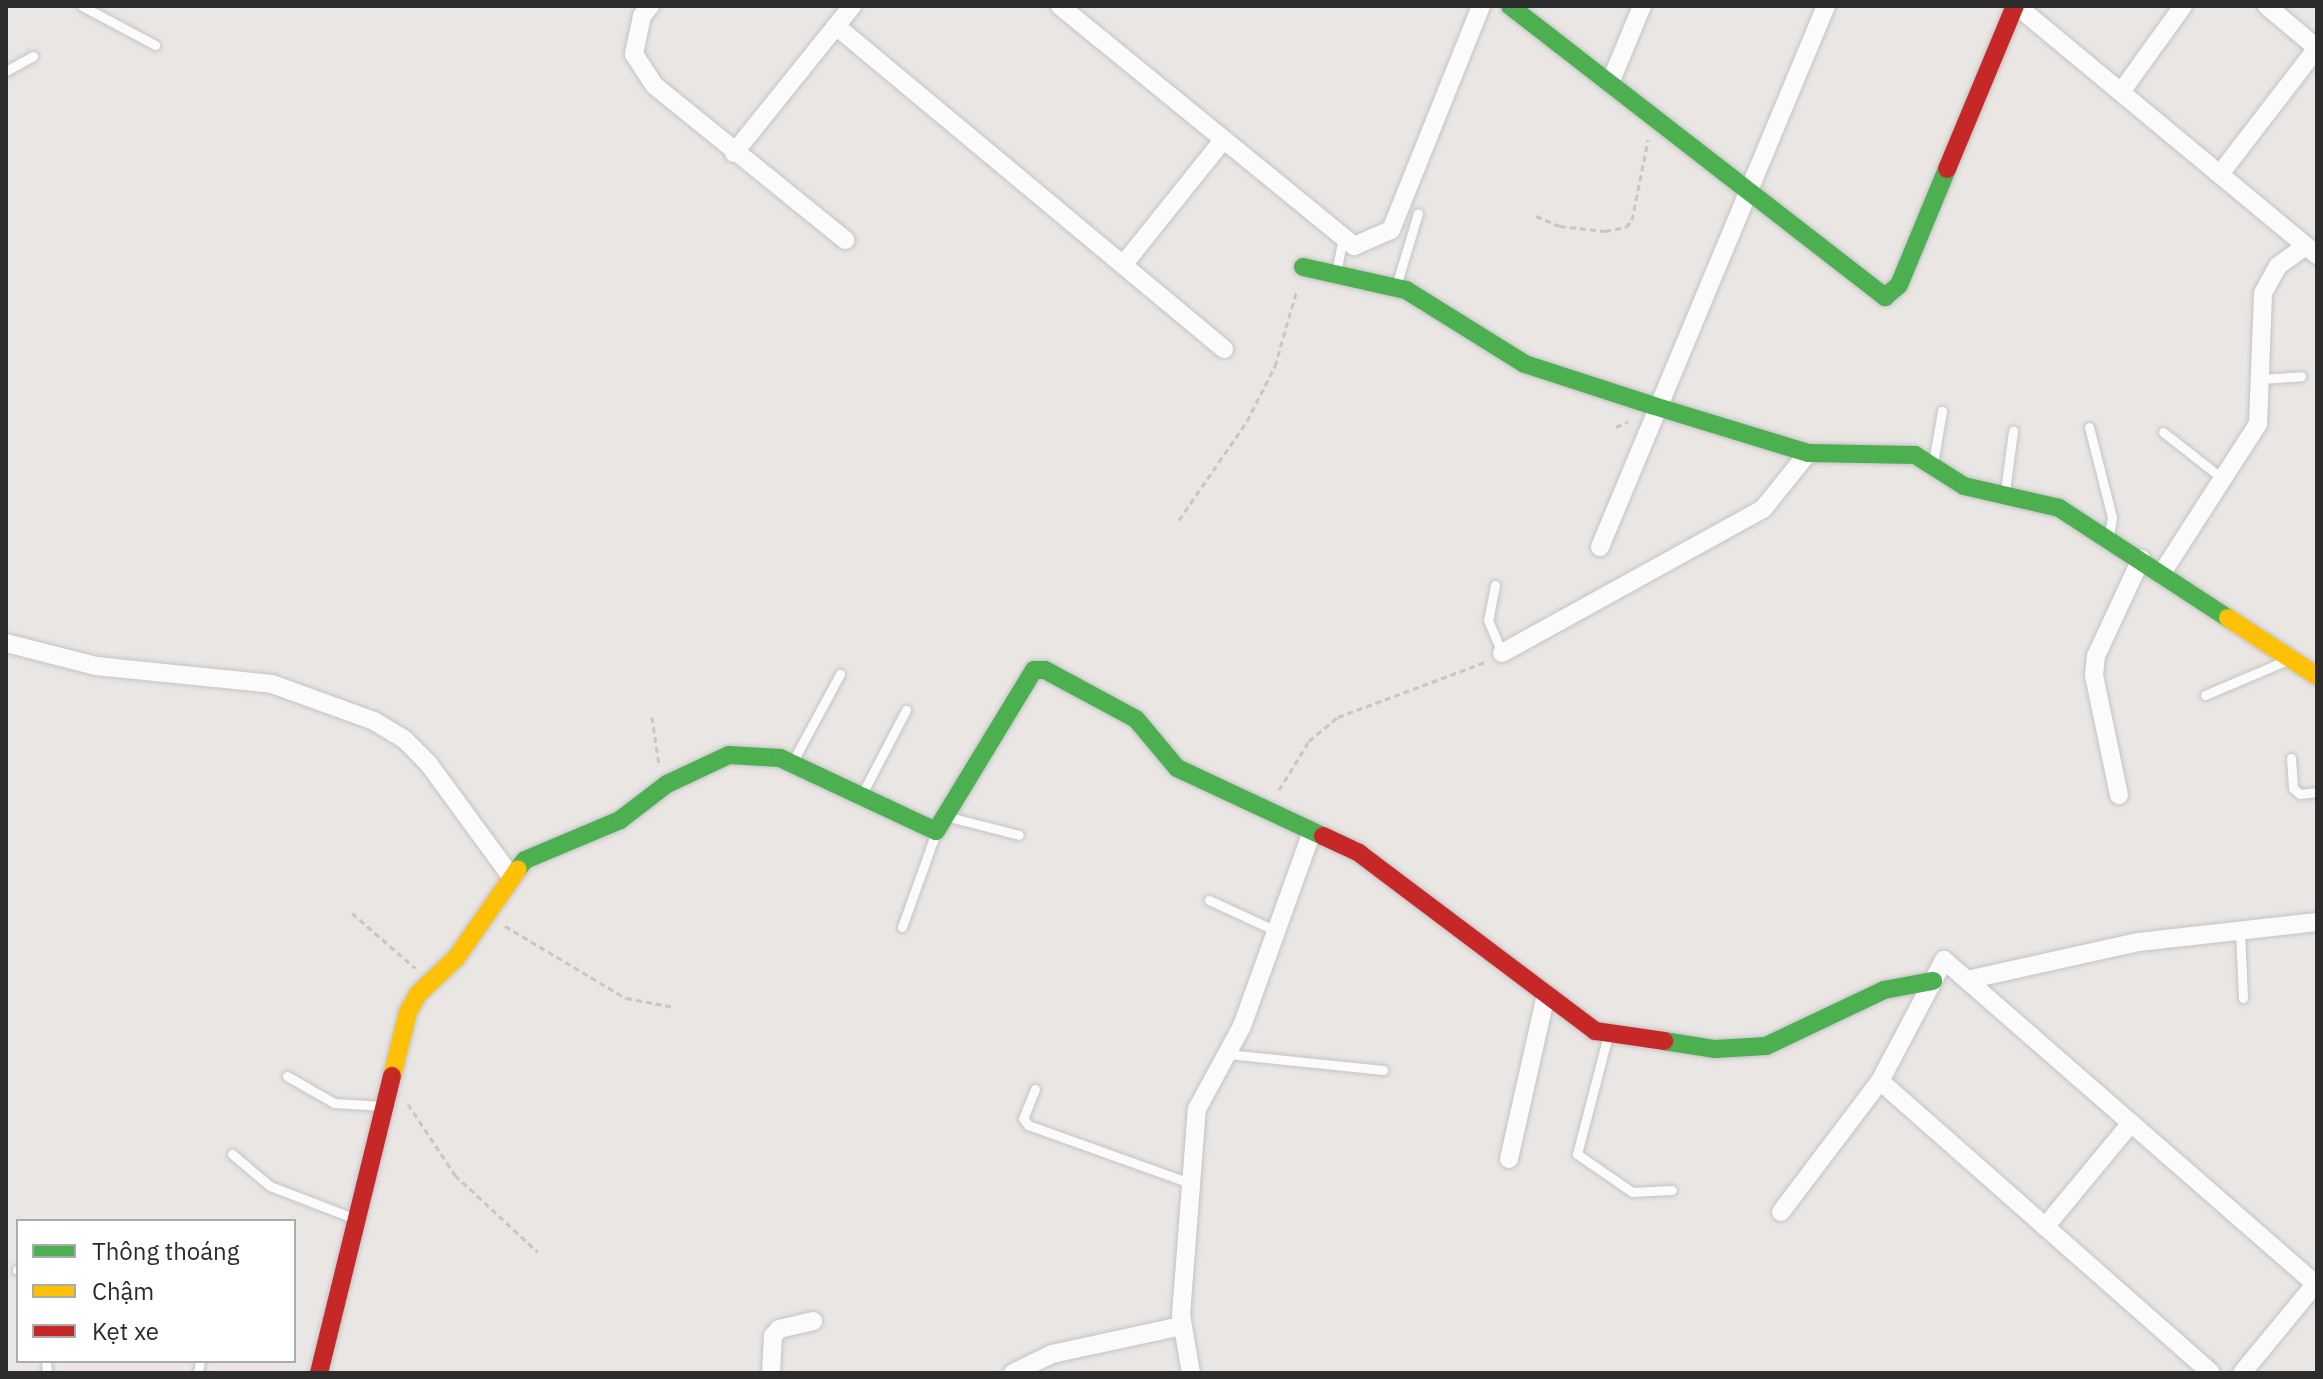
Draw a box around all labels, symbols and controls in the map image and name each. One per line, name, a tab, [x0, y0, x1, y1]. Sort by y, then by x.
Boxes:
legend	[16, 1219, 296, 1363]
text: Thông thoáng	[92, 1235, 239, 1267]
text: Chậm	[92, 1275, 154, 1307]
text: Kẹt xe	[92, 1315, 159, 1347]

